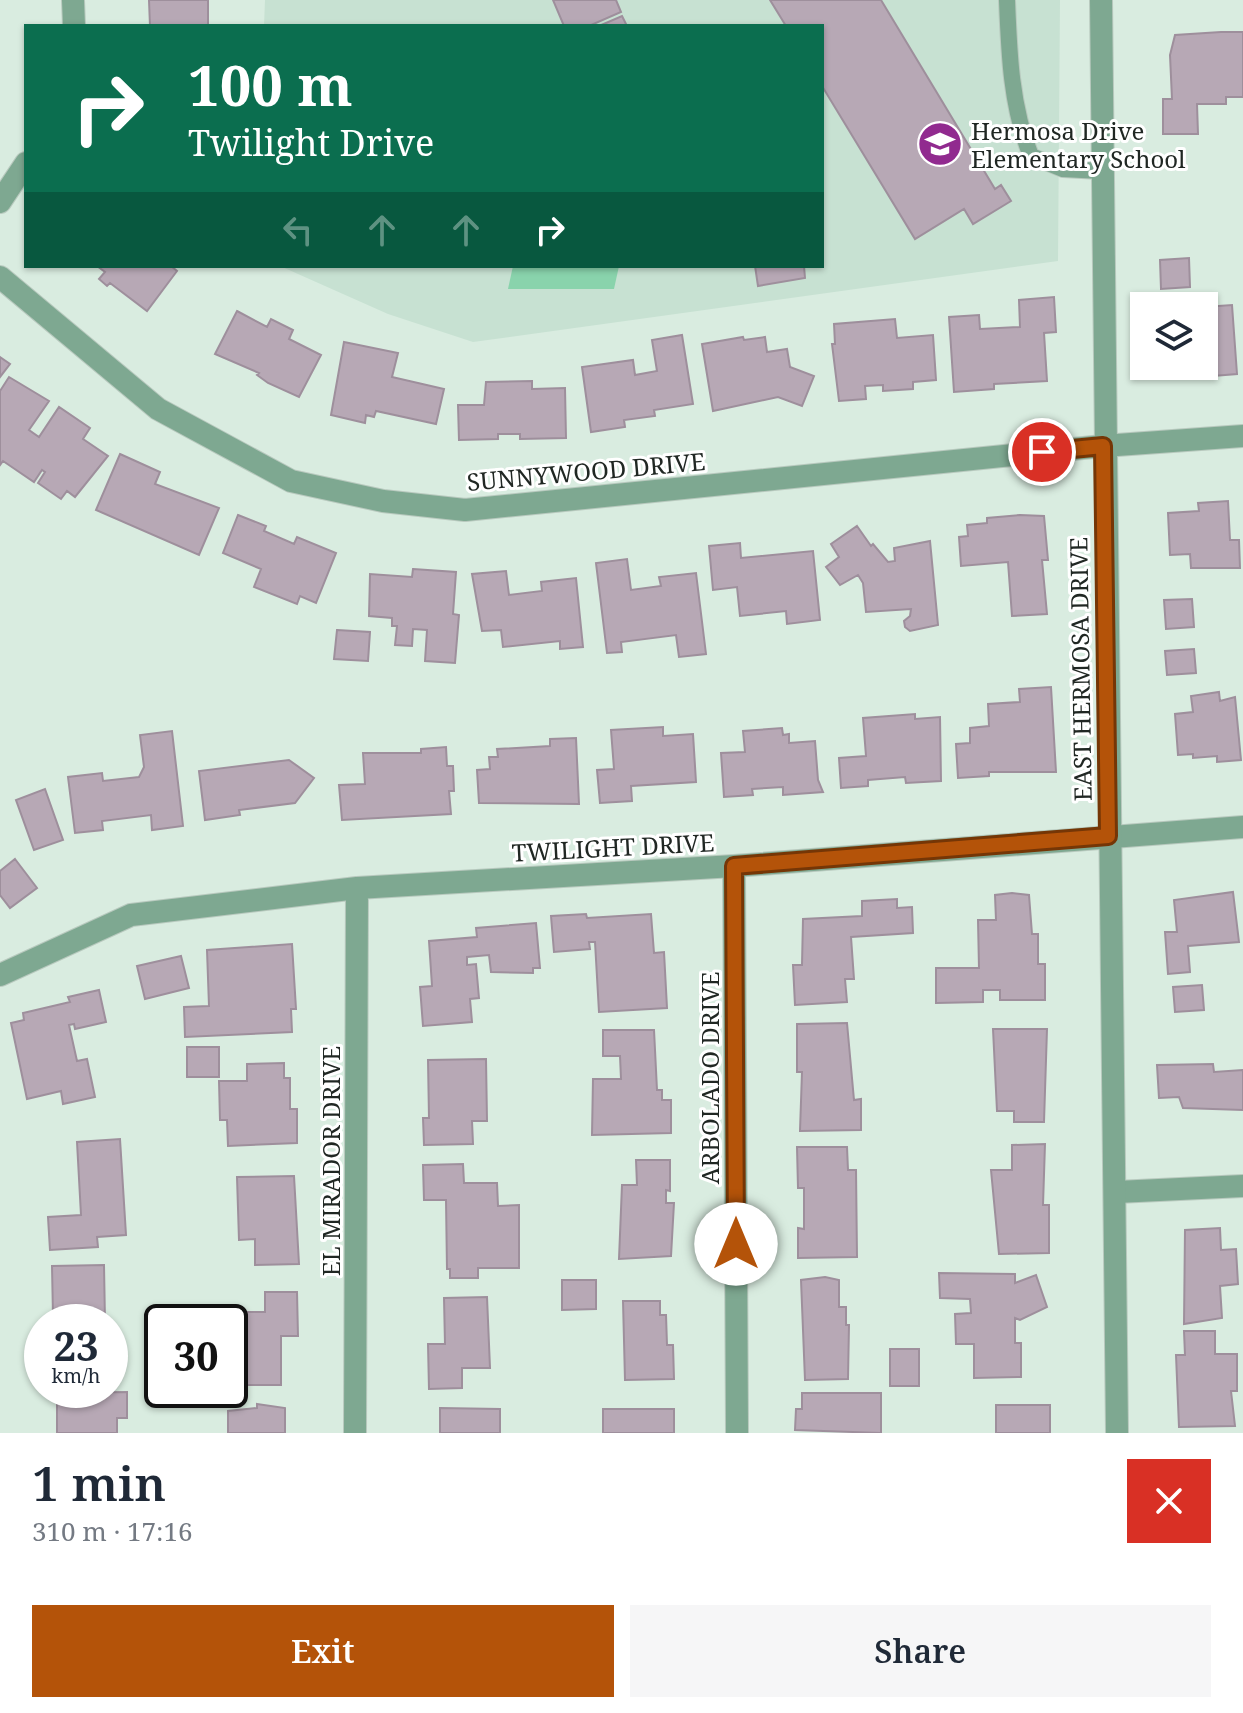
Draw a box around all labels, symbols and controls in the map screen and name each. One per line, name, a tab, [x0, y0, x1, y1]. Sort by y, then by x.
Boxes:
text: 100 m	[188, 46, 353, 122]
icon: right	[56, 56, 160, 160]
place label: Hermosa Drive Elementary School	[971, 114, 1186, 175]
text: Twilight Drive	[188, 118, 434, 167]
school or university icon: Hermosa Drive Elementary School	[916, 120, 964, 168]
icon: left	[276, 208, 320, 252]
icon: ahead	[360, 208, 404, 252]
icon: ahead	[444, 208, 488, 252]
icon: right	[528, 208, 572, 252]
map controls	[1130, 292, 1218, 380]
button: layers	[1130, 292, 1218, 380]
pin	[1008, 418, 1076, 486]
icon: arrive	[1020, 430, 1064, 474]
street label: SUNNYWOOD DRIVE	[466, 444, 706, 498]
street label: EAST HERMOSA DRIVE	[1061, 537, 1099, 801]
street label: TWILIGHT DRIVE	[511, 825, 715, 869]
street label: ARBOLADO DRIVE	[693, 972, 726, 1184]
street label: EL MIRADOR DRIVE	[314, 1046, 347, 1276]
position arrow	[694, 1202, 778, 1286]
speed limit sign: 30	[144, 1304, 248, 1408]
text: 23	[53, 1318, 99, 1373]
text: km/h	[51, 1362, 101, 1389]
text: 1 min	[32, 1450, 166, 1515]
button: close	[1127, 1459, 1211, 1543]
text: 310 m · 17:16	[32, 1513, 193, 1549]
button: Exit	[32, 1605, 614, 1697]
button: Share	[630, 1605, 1211, 1697]

